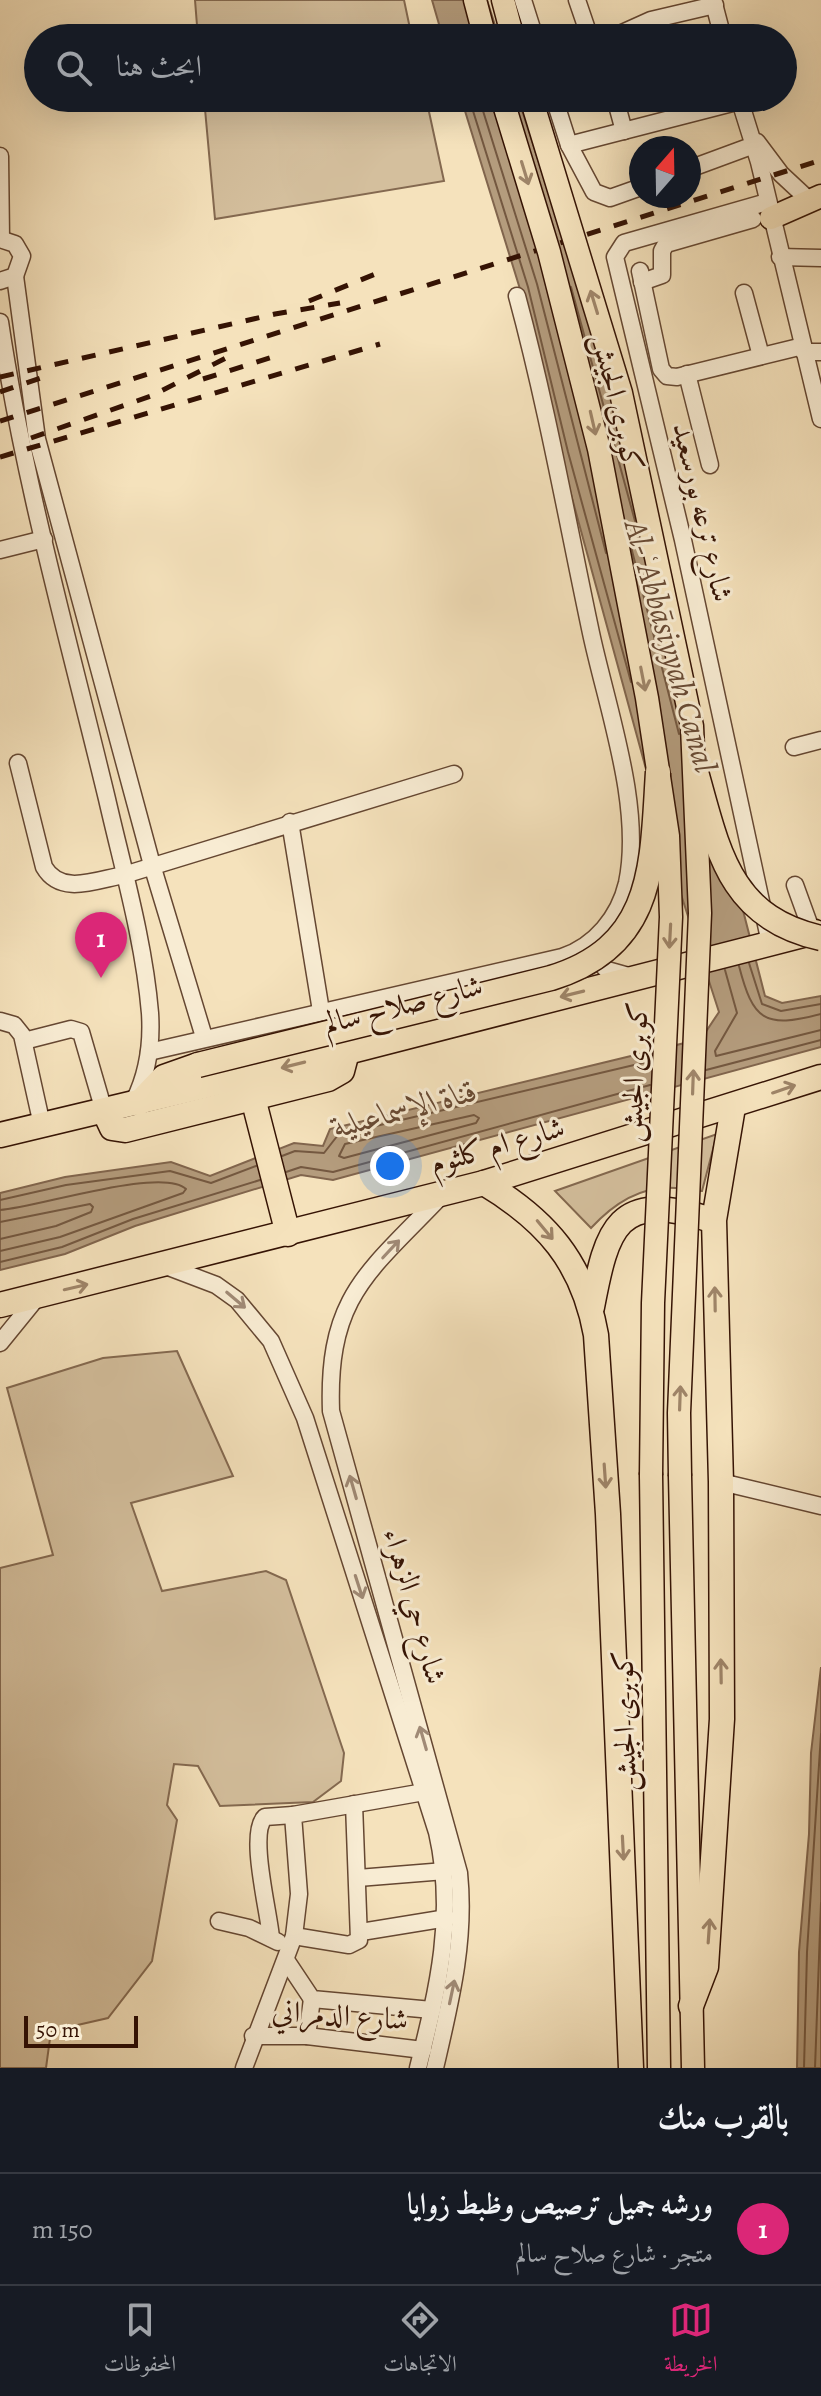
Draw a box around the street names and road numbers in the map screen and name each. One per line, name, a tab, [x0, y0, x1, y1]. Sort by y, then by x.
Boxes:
street label: كوبرى الجيش	[583, 329, 653, 475]
street label: شارع ترعه بورسعيد	[658, 418, 743, 607]
street label: شارع صلاح سالم	[319, 965, 488, 1049]
street label: كوبرى الجيش	[610, 1001, 658, 1143]
street label: شارع ام كلثوم	[425, 1107, 571, 1189]
street label: شارع حي الزهراء	[369, 1523, 456, 1690]
street label: كوبرى الجيش	[603, 1650, 645, 1792]
street label: شارع الدمراني	[270, 1990, 409, 2045]

